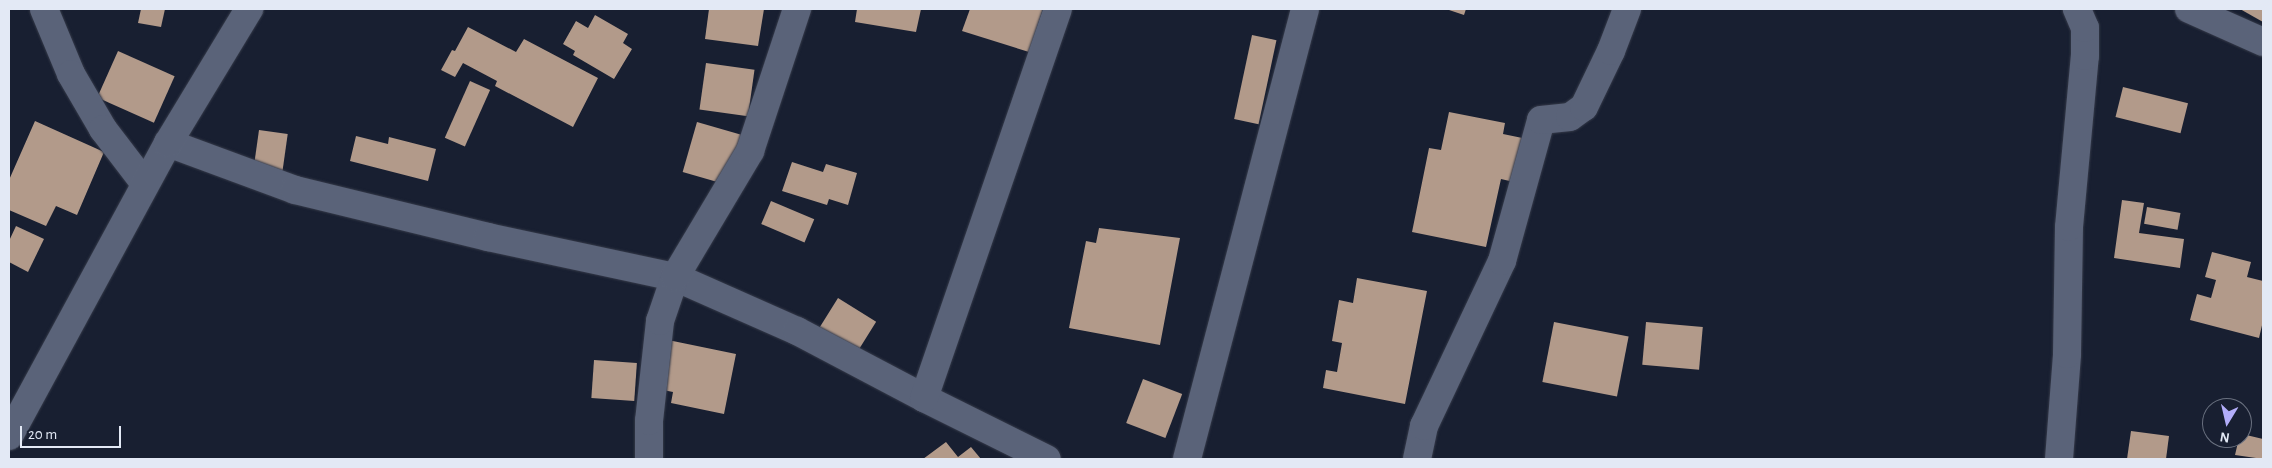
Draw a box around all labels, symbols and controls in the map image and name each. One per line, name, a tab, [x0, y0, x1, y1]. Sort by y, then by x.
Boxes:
north arrow	[2202, 398, 2252, 448]
scale bar	[22, 416, 124, 448]
text: 20 m	[28, 427, 57, 442]
text: N	[2219, 429, 2231, 445]

